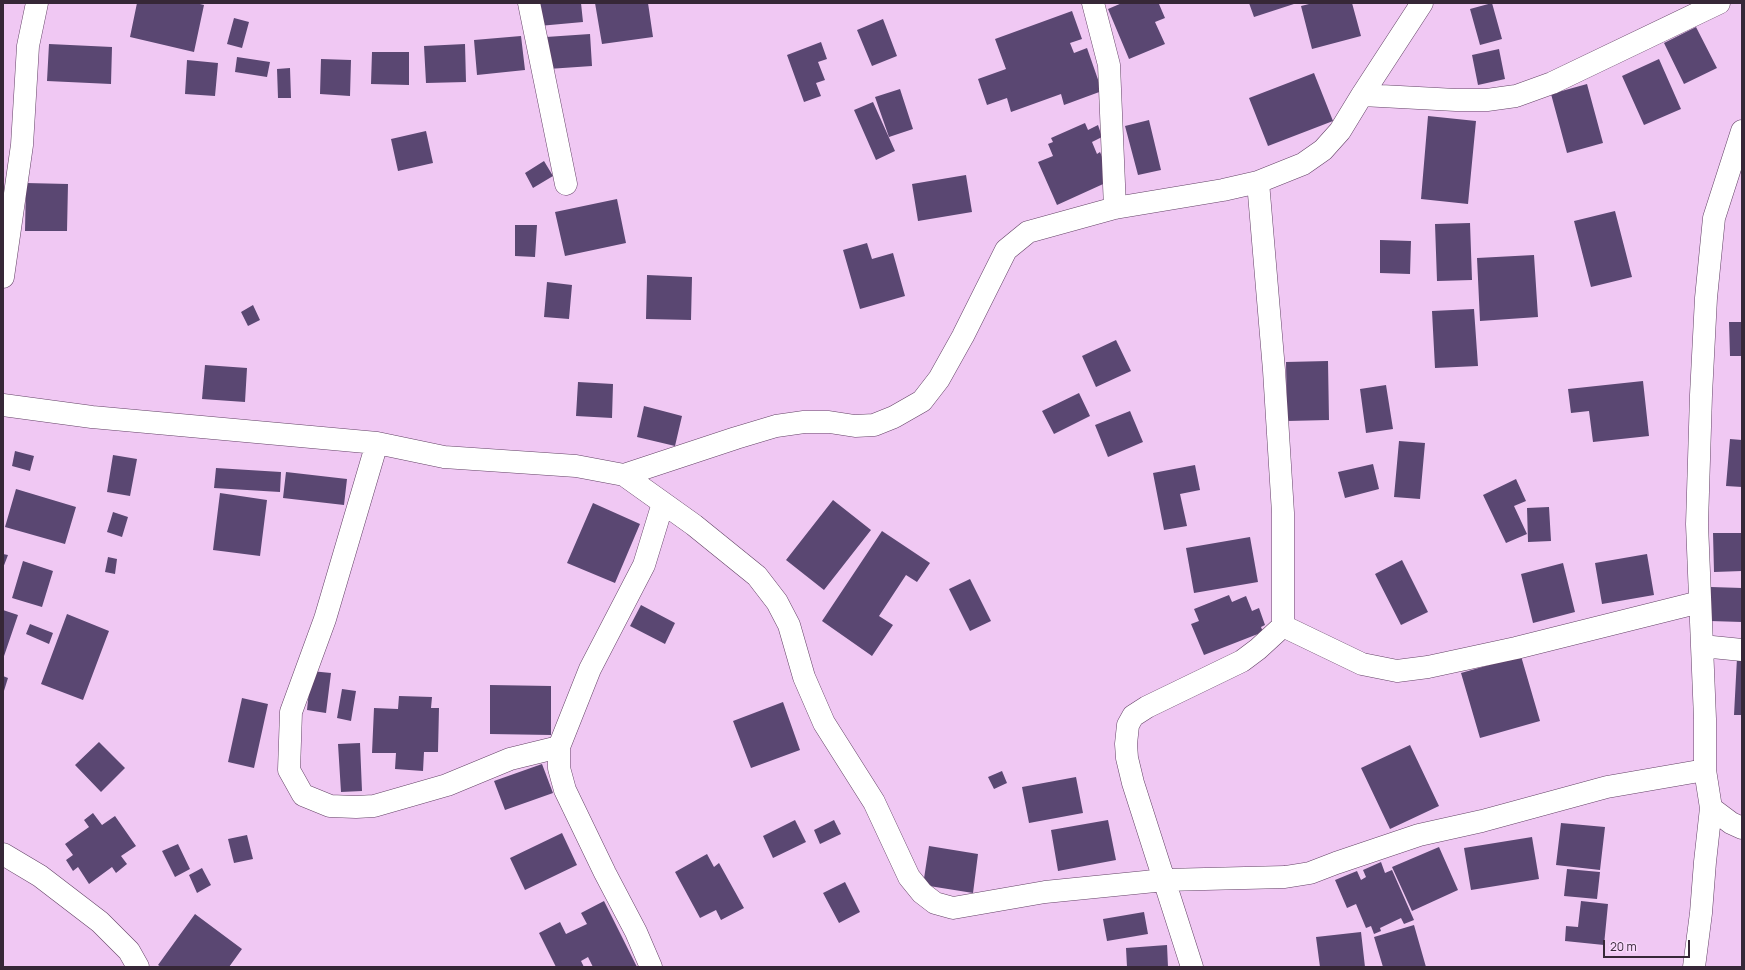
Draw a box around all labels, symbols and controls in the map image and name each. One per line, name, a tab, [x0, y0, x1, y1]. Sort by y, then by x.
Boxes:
scale bar	[1605, 932, 1692, 958]
text: 20 m	[1610, 938, 1637, 955]

